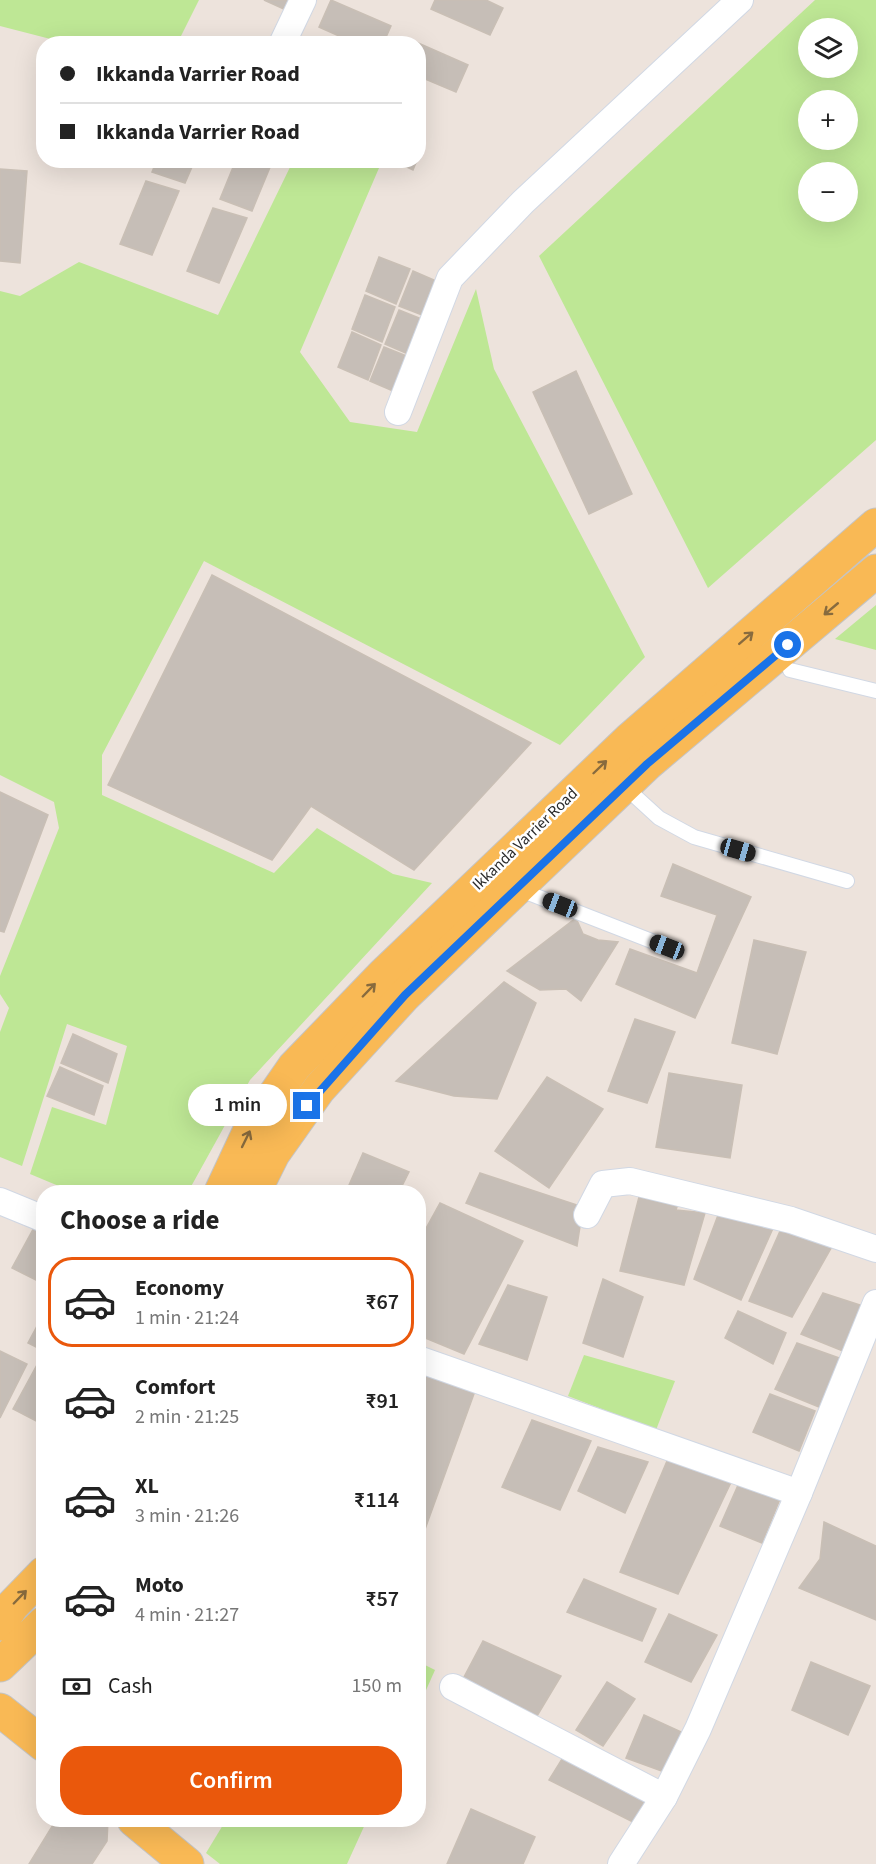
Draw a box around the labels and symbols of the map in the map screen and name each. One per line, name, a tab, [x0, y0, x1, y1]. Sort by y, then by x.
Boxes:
one-way arrow	[823, 602, 839, 615]
one-way arrow	[738, 631, 753, 645]
route start	[774, 631, 801, 658]
one-way arrow	[593, 760, 608, 774]
street label: Ikkanda Varrier Road	[467, 783, 583, 895]
car	[718, 836, 758, 864]
car	[540, 890, 580, 920]
car	[647, 932, 687, 962]
one-way arrow	[362, 982, 376, 997]
callout: 1 min	[187, 1085, 286, 1127]
route end	[293, 1092, 320, 1119]
one-way arrow	[240, 1131, 252, 1149]
one-way arrow	[13, 1589, 27, 1604]

